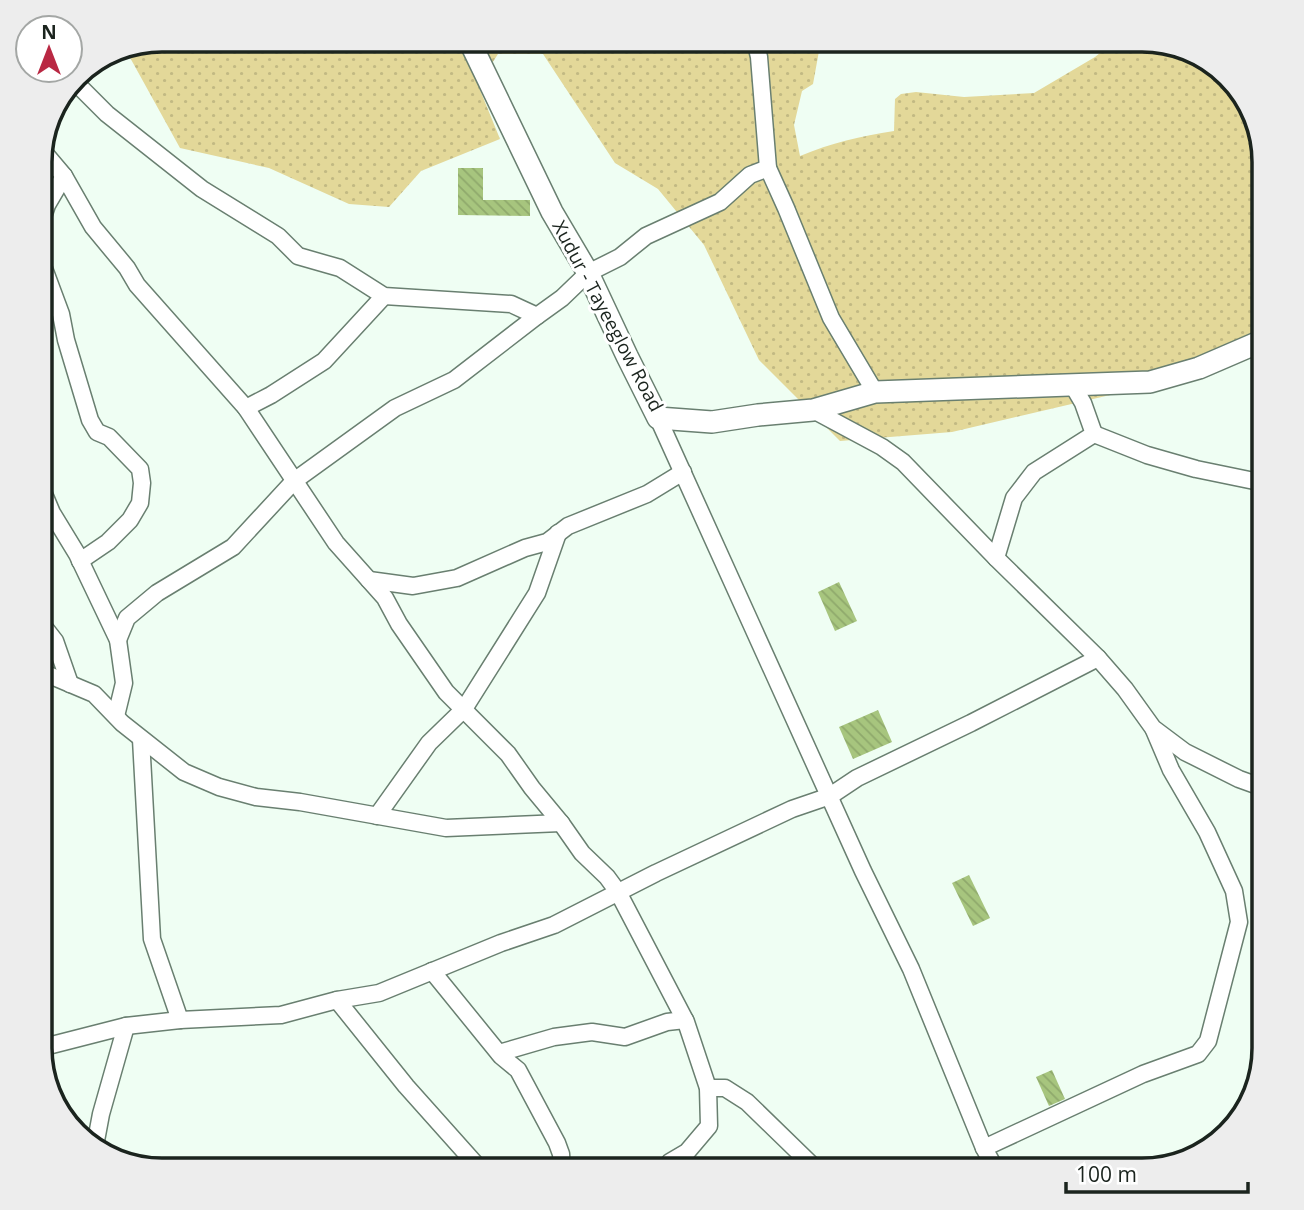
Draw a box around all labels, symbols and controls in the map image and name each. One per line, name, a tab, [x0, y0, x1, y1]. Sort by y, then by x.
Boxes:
north arrow	[14, 14, 84, 84]
text: N	[41, 19, 57, 45]
street label: Xudur - Tayeeglow Road	[547, 216, 669, 416]
scale bar	[1066, 1150, 1248, 1194]
text: 100 m	[1076, 1160, 1137, 1188]

